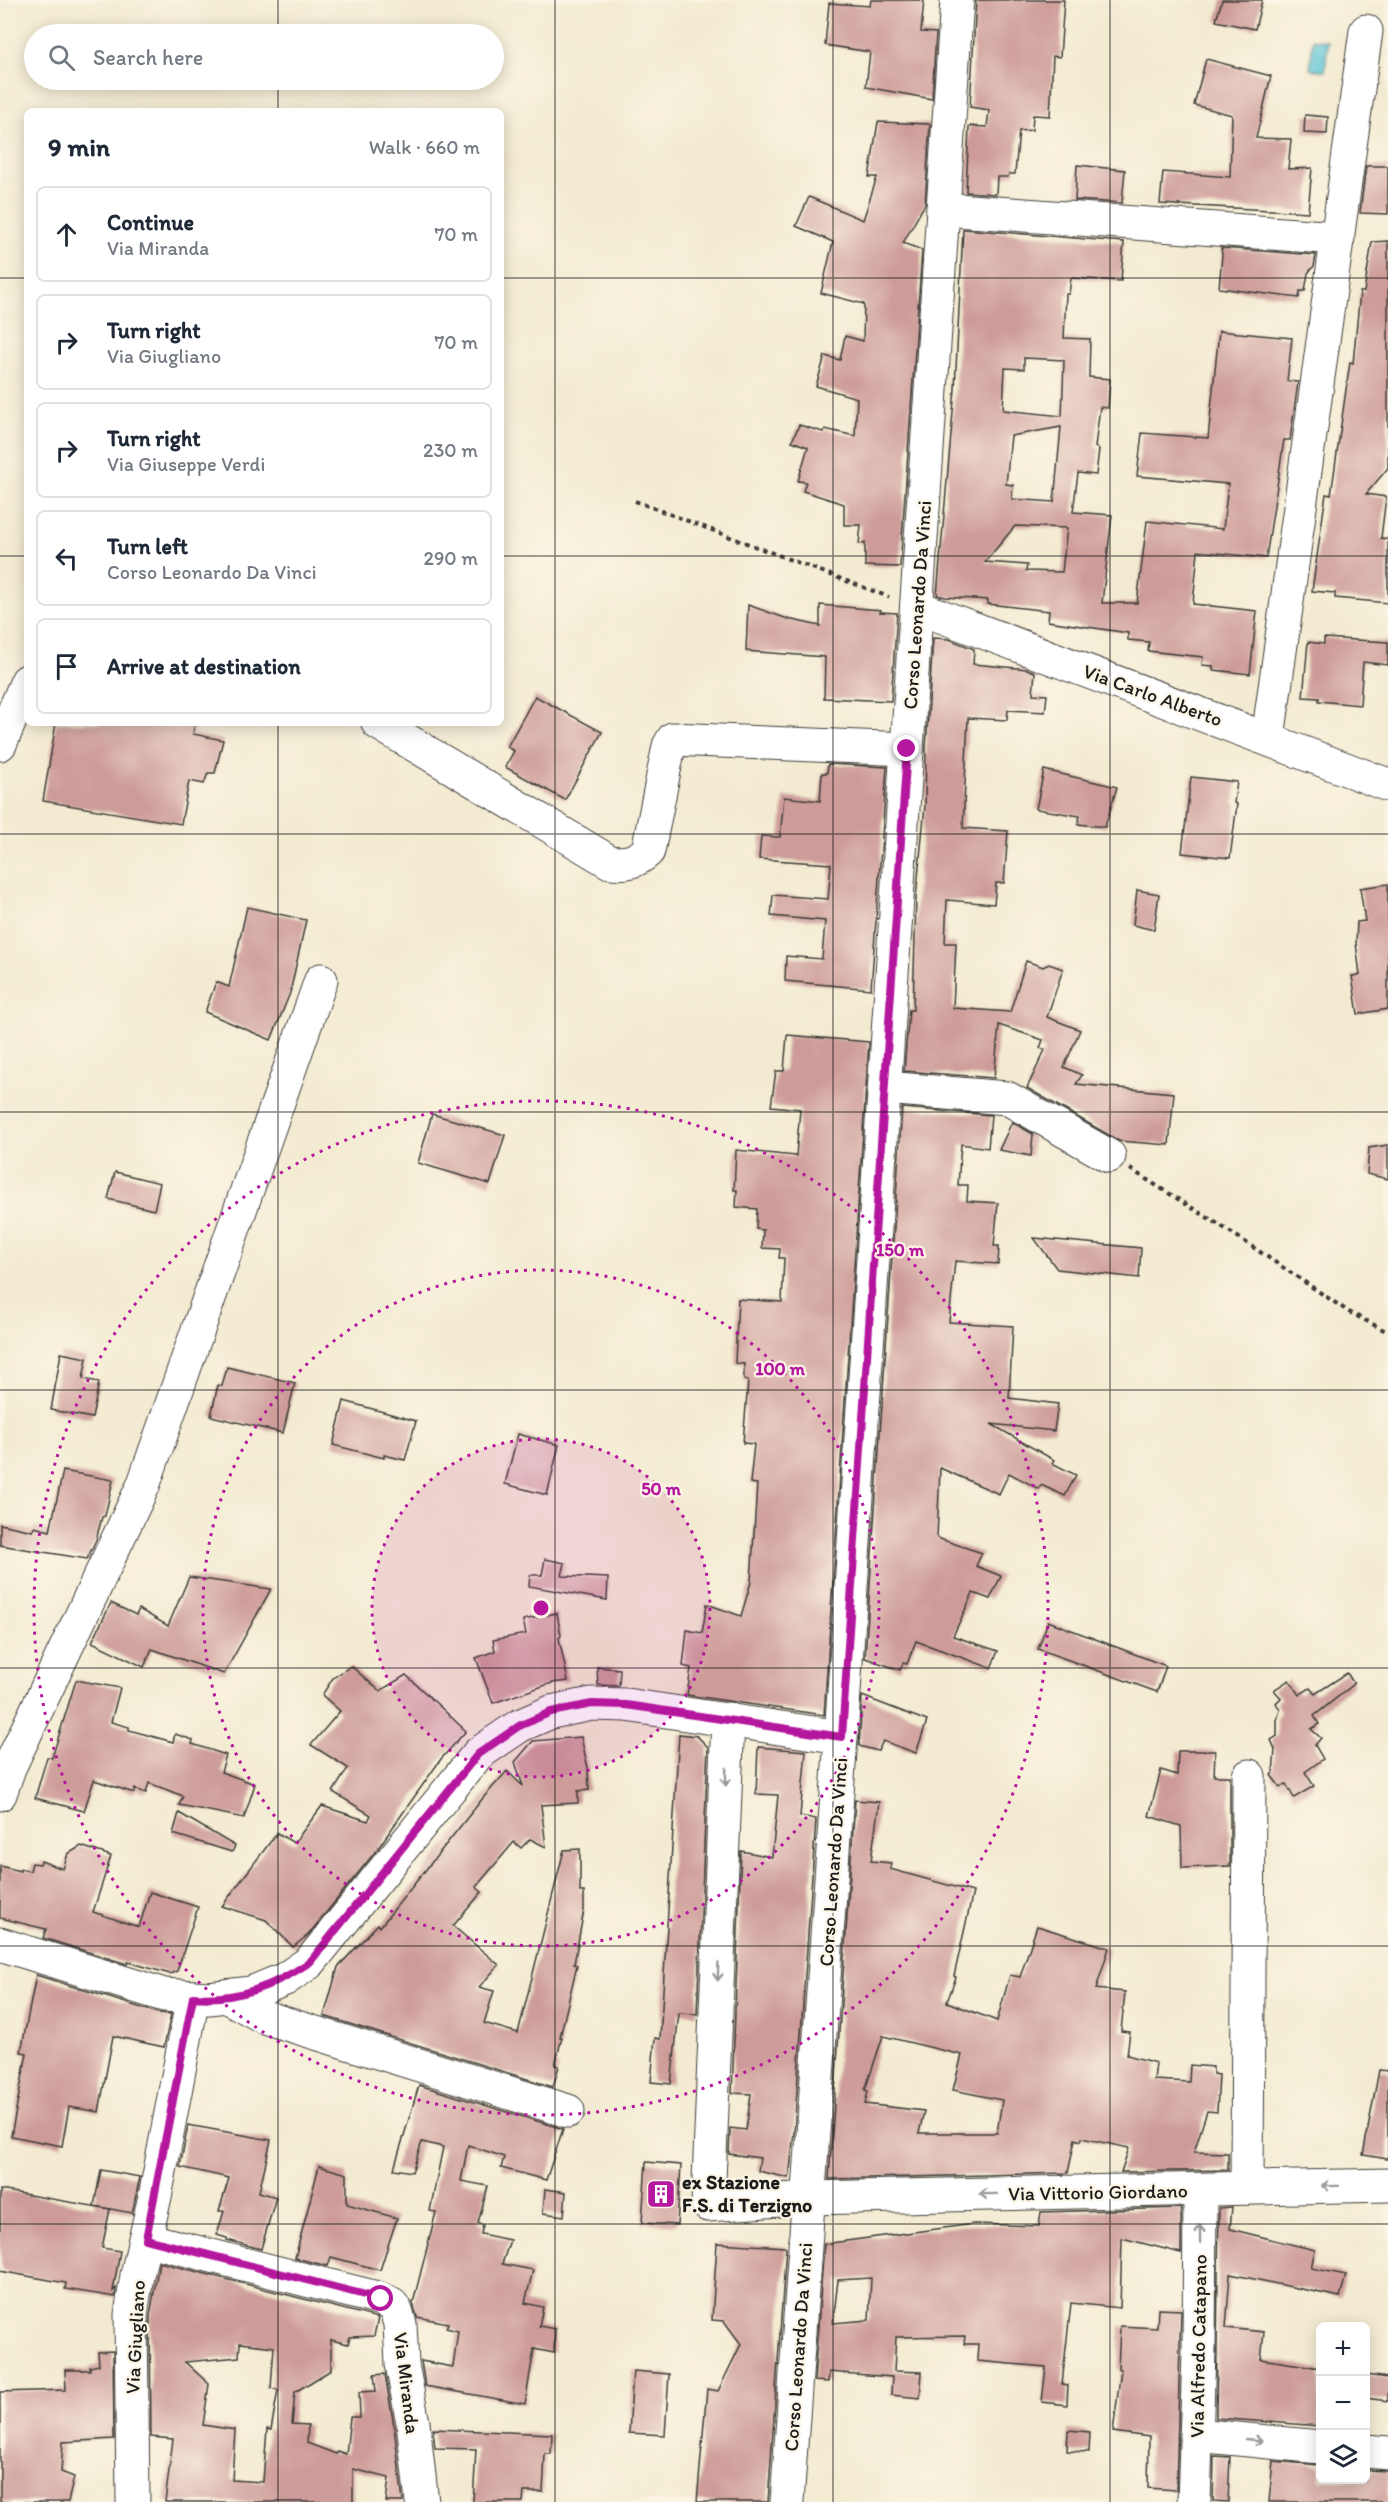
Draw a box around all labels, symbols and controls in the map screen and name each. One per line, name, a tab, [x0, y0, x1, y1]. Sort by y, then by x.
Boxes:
search box	[24, 24, 504, 90]
icon: search	[45, 41, 78, 74]
text: Search here	[93, 44, 203, 71]
text: 9 min	[48, 131, 110, 163]
text: Walk · 660 m	[369, 135, 480, 159]
text: Continue	[107, 209, 194, 236]
icon: ahead	[50, 218, 83, 251]
text: 70 m	[434, 222, 478, 246]
text: Via Miranda	[107, 236, 209, 260]
text: Turn right	[107, 317, 201, 344]
icon: right	[50, 326, 83, 359]
text: 70 m	[434, 330, 478, 354]
text: Via Giugliano	[107, 344, 221, 368]
text: Turn right	[107, 425, 201, 452]
icon: right	[50, 434, 83, 467]
text: 230 m	[423, 438, 478, 462]
text: Via Giuseppe Verdi	[107, 452, 265, 476]
street label: Corso Leonardo Da Vinci	[898, 500, 936, 710]
text: Turn left	[107, 533, 188, 560]
icon: left	[50, 542, 83, 575]
text: 290 m	[423, 546, 478, 570]
text: Corso Leonardo Da Vinci	[107, 560, 317, 584]
icon: arrive	[50, 650, 83, 683]
text: Arrive at destination	[107, 653, 301, 680]
street label: Via Carlo Alberto	[1080, 659, 1226, 731]
route end	[893, 735, 919, 761]
text: 150 m	[876, 1239, 925, 1261]
text: 100 m	[755, 1358, 806, 1380]
text: 50 m	[641, 1478, 682, 1500]
centre of rings	[531, 1598, 551, 1618]
street label: Corso Leonardo Da Vinci	[814, 1757, 852, 1967]
one-way arrow	[720, 1767, 731, 1787]
one-way arrow	[712, 1962, 723, 1982]
place label: ex Stazione F.S. di Terzigno	[682, 2170, 812, 2218]
building icon: ex Stazione F.S. di Terzigno	[645, 2178, 677, 2210]
street label: Via Vittorio Giordano	[1008, 2178, 1188, 2206]
one-way arrow	[1320, 2180, 1340, 2192]
one-way arrow	[978, 2188, 998, 2200]
one-way arrow	[1194, 2224, 1206, 2244]
street label: Corso Leonardo Da Vinci	[779, 2242, 817, 2452]
street label: Via Alfredo Catapano	[1184, 2254, 1212, 2438]
street label: Via Giugliano	[120, 2279, 150, 2395]
route start	[367, 2285, 393, 2311]
map controls	[1316, 2322, 1370, 2484]
button: +	[1316, 2322, 1370, 2376]
street label: Via Miranda	[389, 2331, 425, 2435]
button: −	[1316, 2376, 1370, 2430]
button: layers	[1316, 2430, 1370, 2484]
one-way arrow	[1244, 2435, 1263, 2446]

